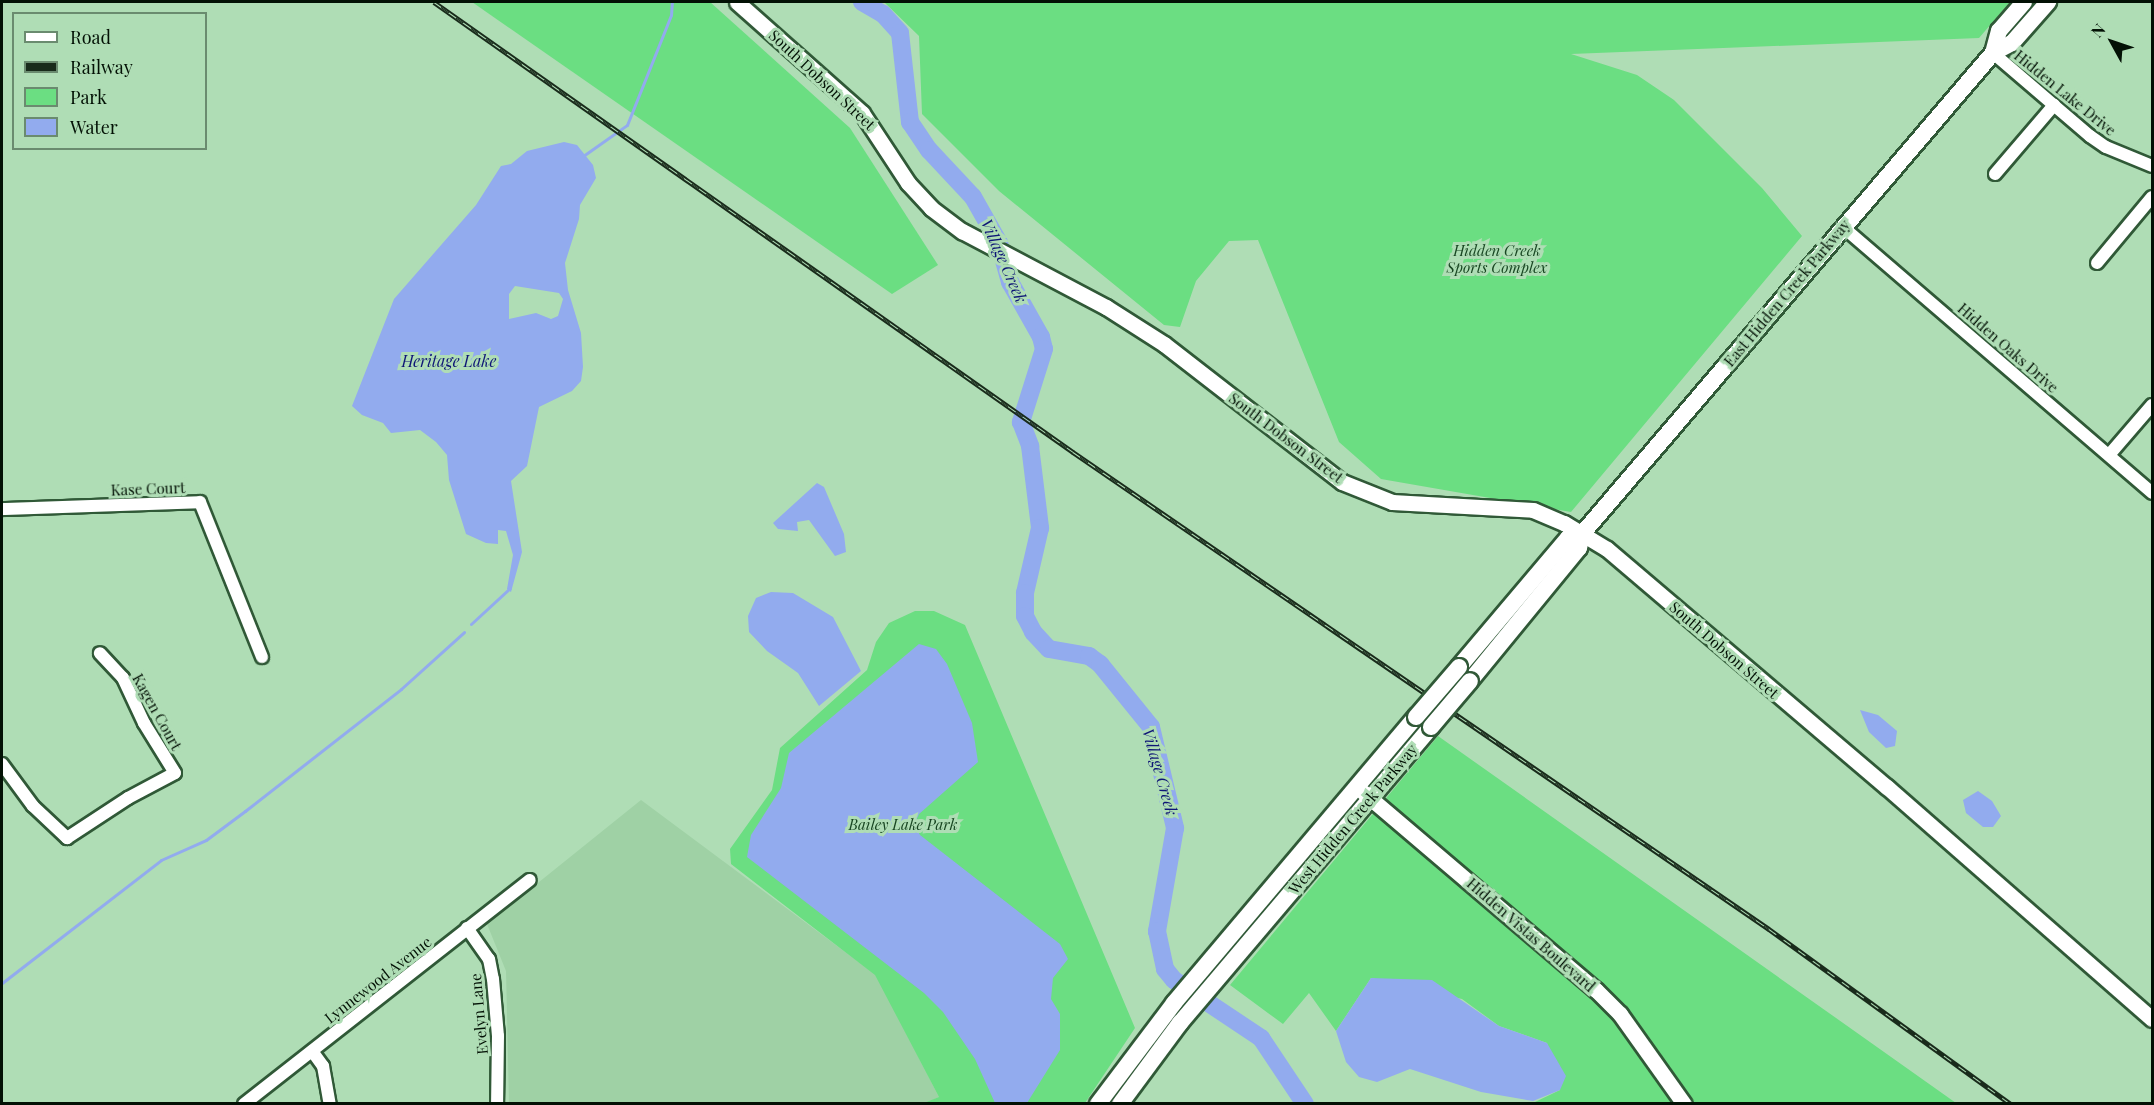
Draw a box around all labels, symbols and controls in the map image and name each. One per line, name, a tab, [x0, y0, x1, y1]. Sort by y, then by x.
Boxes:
legend	[12, 12, 207, 150]
north arrow	[2082, 12, 2142, 72]
text: N	[2086, 19, 2110, 41]
text: Road	[70, 25, 111, 49]
street label: South Dobson Street	[765, 26, 879, 134]
street label: Hidden Lake Drive	[2011, 46, 2119, 140]
text: Railway	[70, 55, 133, 79]
text: Park	[70, 85, 107, 109]
text: Water	[70, 115, 118, 139]
water label: Village Creek	[977, 216, 1031, 306]
street label: East Hidden Creek Parkway	[1720, 216, 1854, 370]
park label: Hidden Creek Sports Complex	[1447, 241, 1547, 276]
street label: Hidden Oaks Drive	[1954, 299, 2062, 397]
water label: Heritage Lake	[402, 351, 496, 371]
street label: South Dobson Street	[1225, 389, 1347, 487]
street label: Kase Court	[110, 479, 186, 499]
street label: South Dobson Street	[1666, 598, 1782, 702]
street label: Kagen Court	[129, 671, 185, 753]
water label: Village Creek	[1138, 726, 1182, 818]
street label: West Hidden Creek Parkway	[1285, 740, 1421, 898]
park label: Bailey Lake Park	[849, 816, 957, 834]
street label: Hidden Vistas Boulevard	[1463, 874, 1599, 996]
street label: Lynnewood Avenue	[321, 933, 435, 1027]
street label: Evelyn Lane	[466, 973, 492, 1055]

